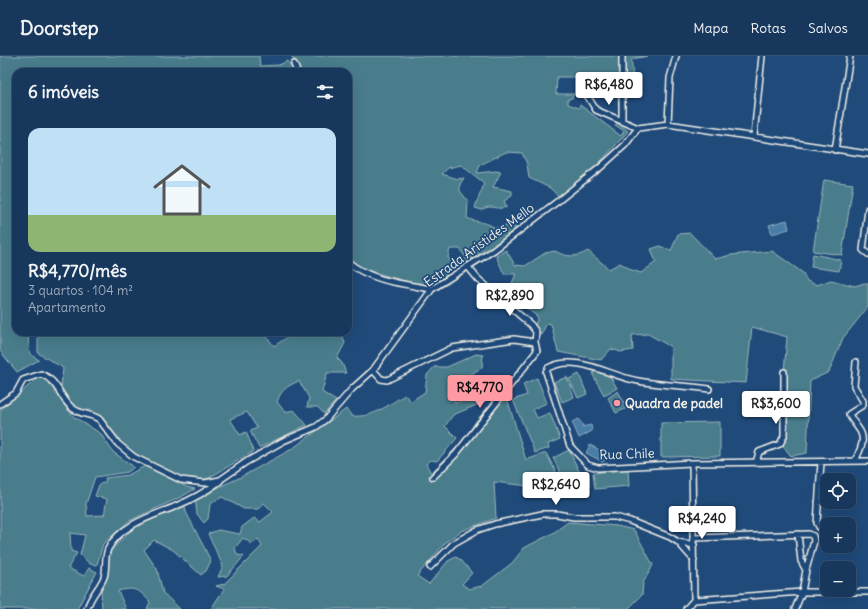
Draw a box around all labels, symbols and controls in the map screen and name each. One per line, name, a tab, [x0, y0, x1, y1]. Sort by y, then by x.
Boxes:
text: Doorstep	[20, 16, 99, 40]
text: Mapa	[693, 19, 728, 37]
text: Rotas	[750, 19, 786, 37]
text: Salvos	[808, 19, 848, 37]
pin: R$6,480	[572, 72, 646, 106]
text: R$6,480	[584, 76, 634, 93]
text: 6 imóveis	[28, 81, 99, 103]
icon: filters	[314, 81, 336, 103]
icon: home	[146, 154, 218, 226]
street label: Estrada Aristides Mello	[420, 199, 538, 291]
text: R$4,770/mês	[28, 260, 127, 282]
text: 3 quartos · 104 m²	[28, 282, 133, 299]
pin: R$2,890	[473, 283, 547, 317]
text: R$2,890	[486, 287, 534, 304]
text: Apartamento	[28, 299, 106, 316]
pin: R$4,770	[443, 375, 517, 409]
text: R$4,770	[456, 379, 504, 396]
pin: R$3,600	[739, 391, 813, 425]
place label: Quadra de padel	[625, 395, 723, 412]
text: R$3,600	[751, 395, 801, 412]
marker: Quadra de padel	[612, 398, 622, 408]
street label: Rua Chile	[599, 445, 655, 463]
pin: R$2,640	[519, 472, 593, 506]
map controls	[820, 473, 856, 597]
button: locate	[820, 473, 856, 509]
text: R$2,640	[532, 476, 580, 493]
pin: R$4,240	[665, 506, 739, 540]
text: R$4,240	[678, 510, 726, 527]
button: +	[820, 517, 856, 553]
button: −	[820, 561, 856, 597]

